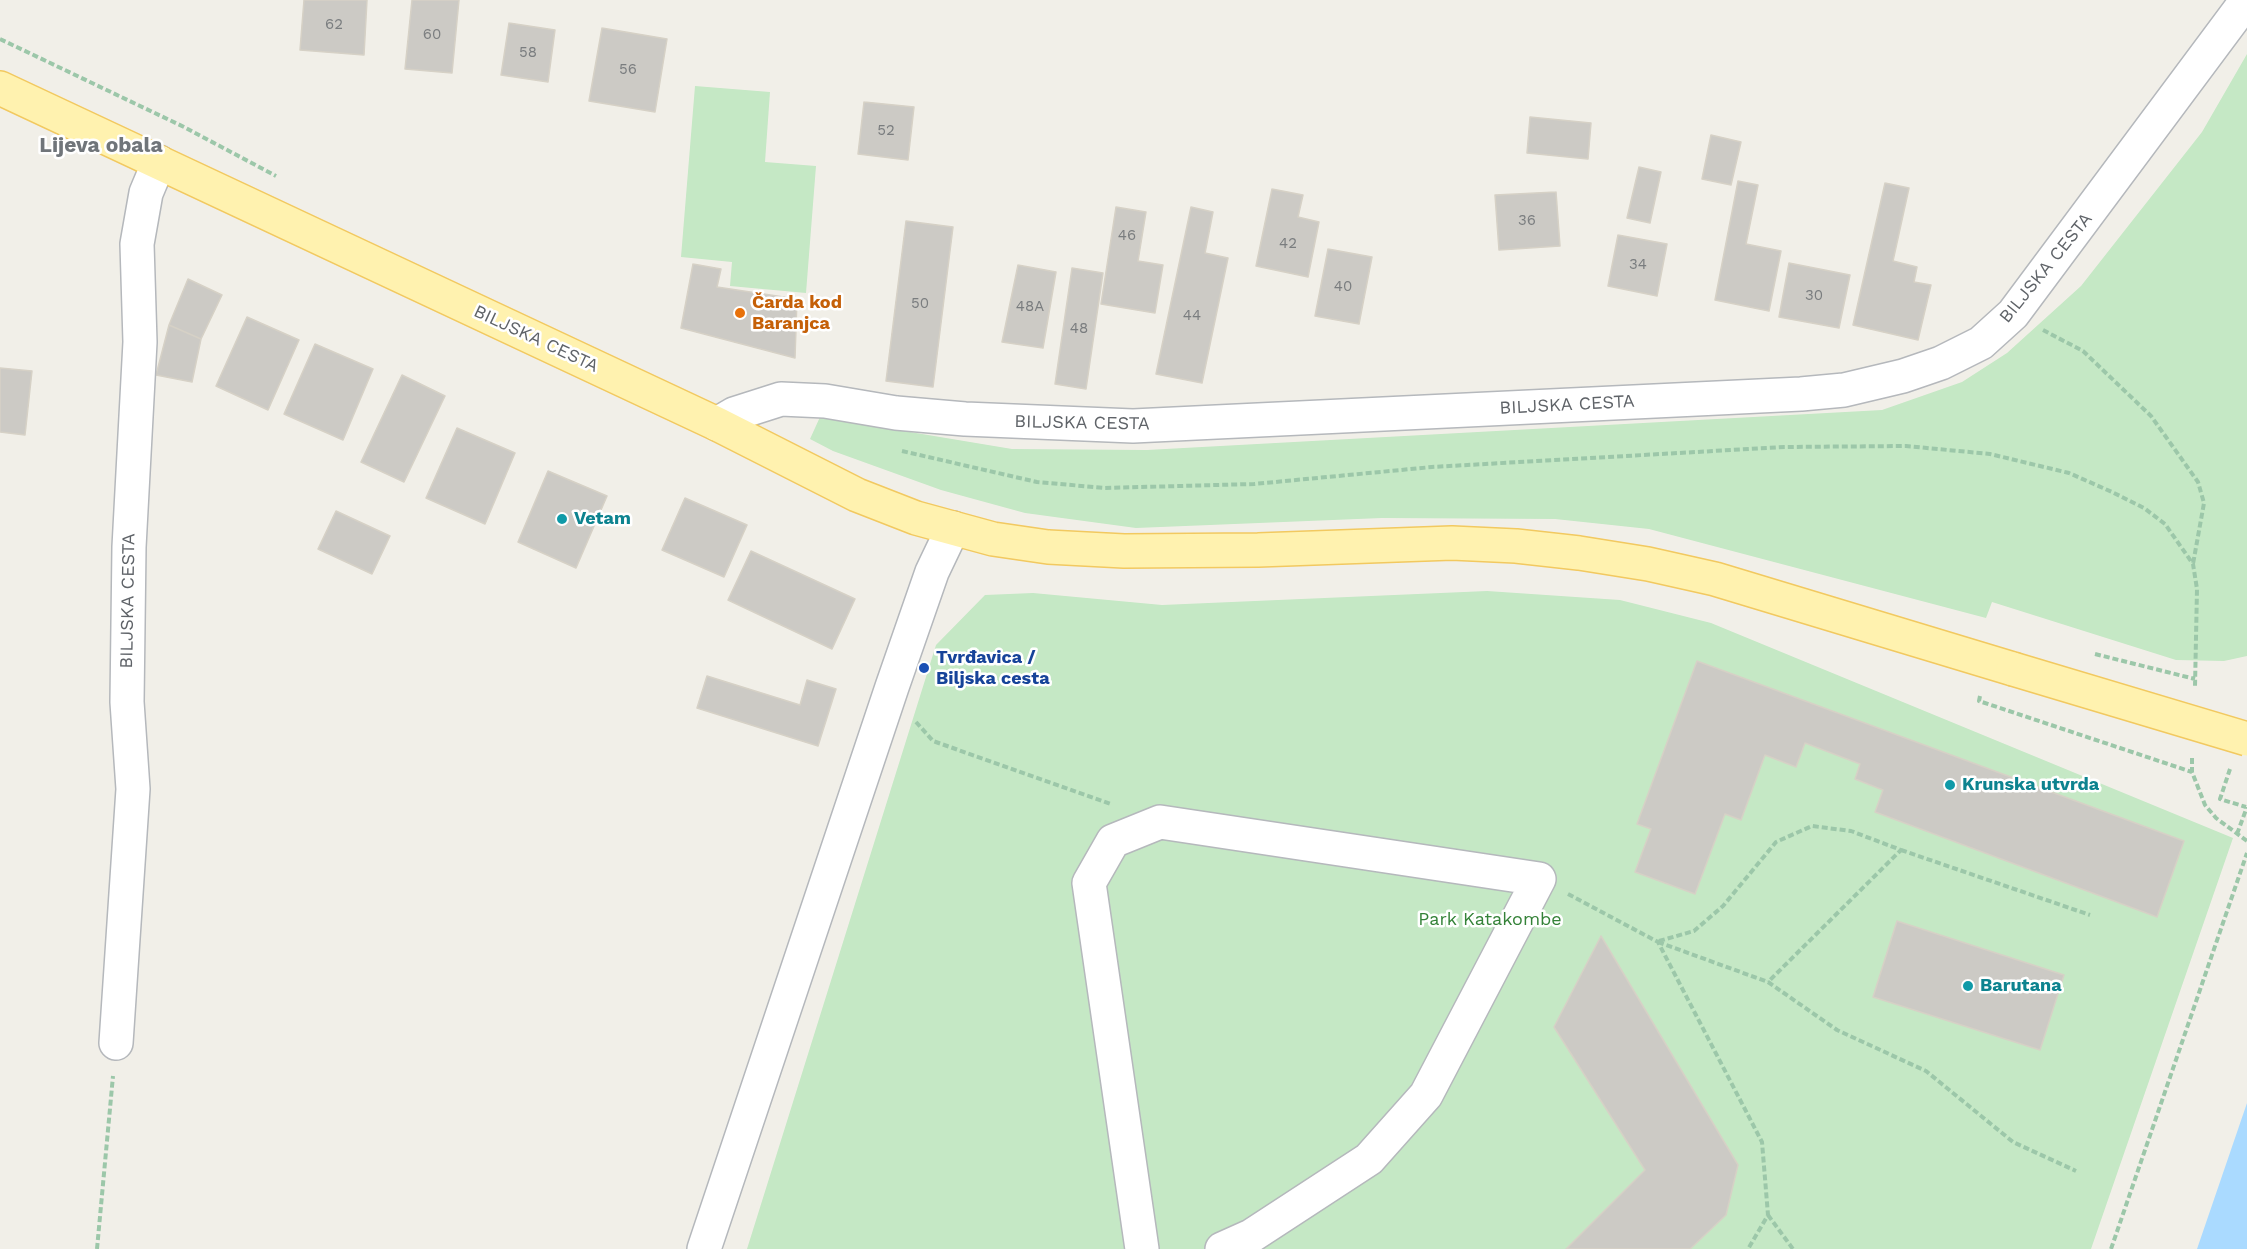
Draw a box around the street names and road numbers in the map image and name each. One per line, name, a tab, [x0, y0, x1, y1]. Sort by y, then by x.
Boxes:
street label: BILJSKA CESTA	[1995, 209, 2097, 327]
street label: BILJSKA CESTA	[470, 301, 602, 377]
street label: BILJSKA CESTA	[1499, 391, 1635, 419]
street label: BILJSKA CESTA	[1014, 411, 1150, 435]
street label: BILJSKA CESTA	[116, 533, 140, 669]

